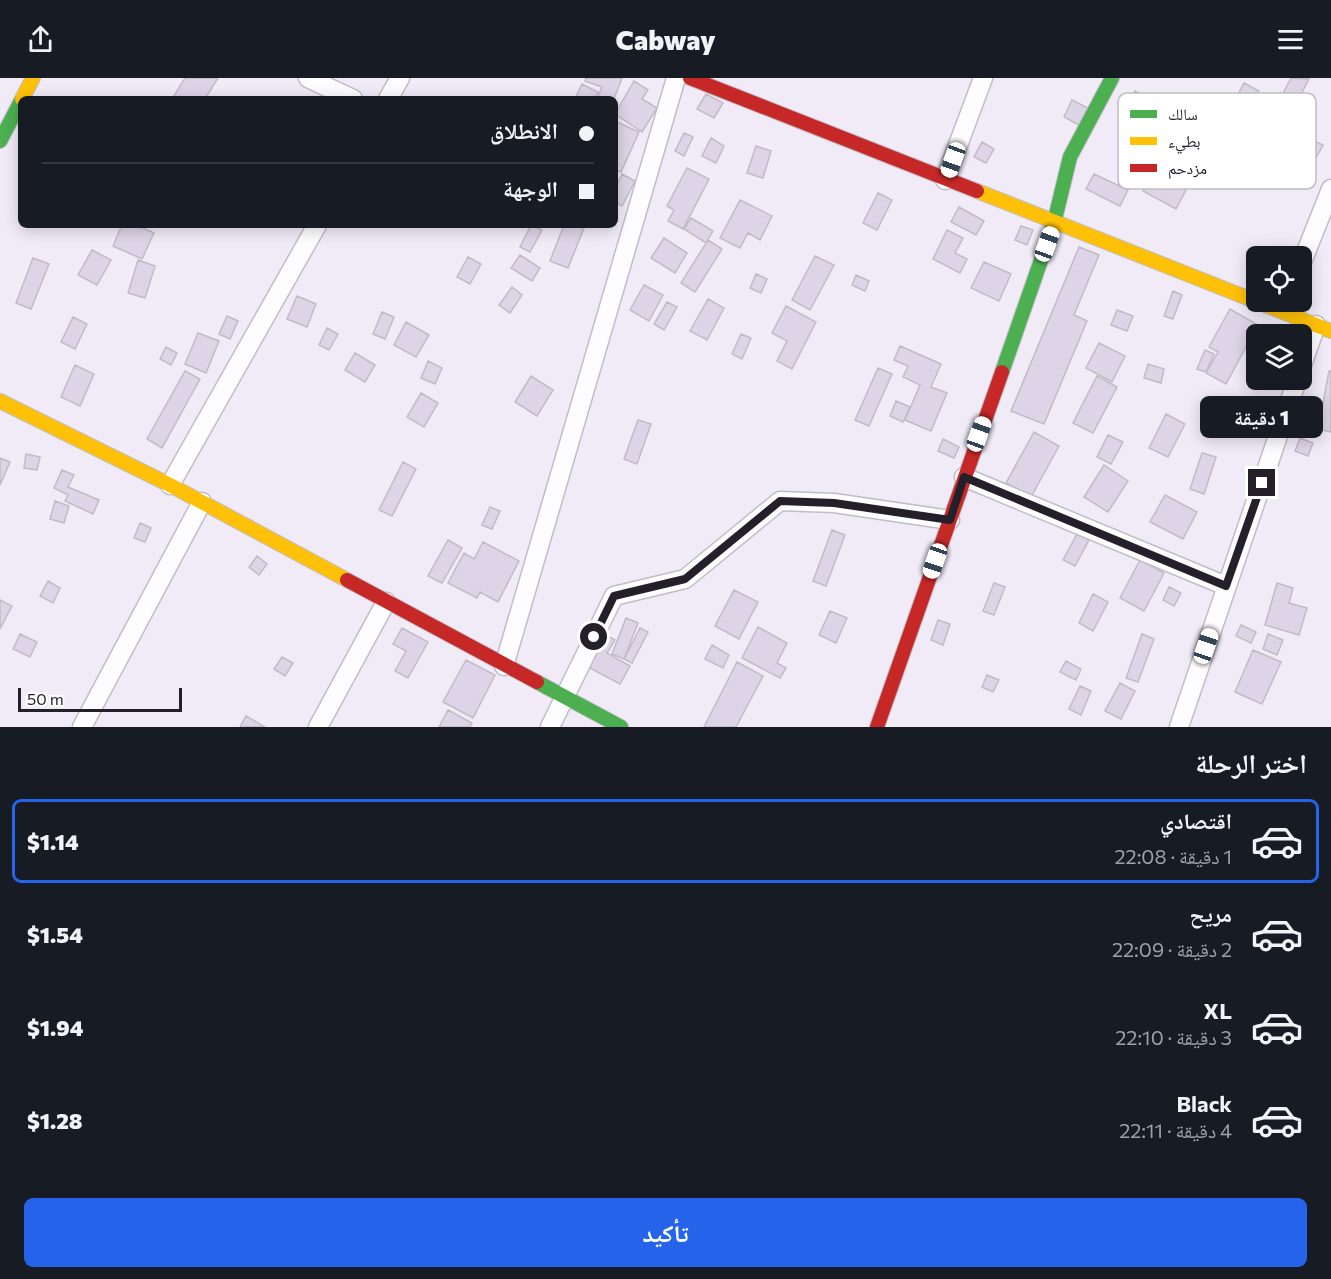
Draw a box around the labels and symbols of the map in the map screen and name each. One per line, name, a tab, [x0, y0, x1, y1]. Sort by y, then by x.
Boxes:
legend	[1118, 93, 1316, 189]
text: سالك	[1168, 104, 1198, 123]
text: بطيء	[1168, 131, 1200, 154]
car	[938, 140, 968, 180]
text: مزدحم	[1168, 158, 1207, 179]
car	[1032, 224, 1062, 264]
callout: 1 دقيقة	[1200, 396, 1324, 438]
car	[964, 414, 994, 454]
route end	[1248, 469, 1275, 496]
car	[921, 541, 949, 581]
route start	[580, 623, 607, 650]
car	[1192, 626, 1220, 666]
scale bar	[18, 685, 182, 712]

